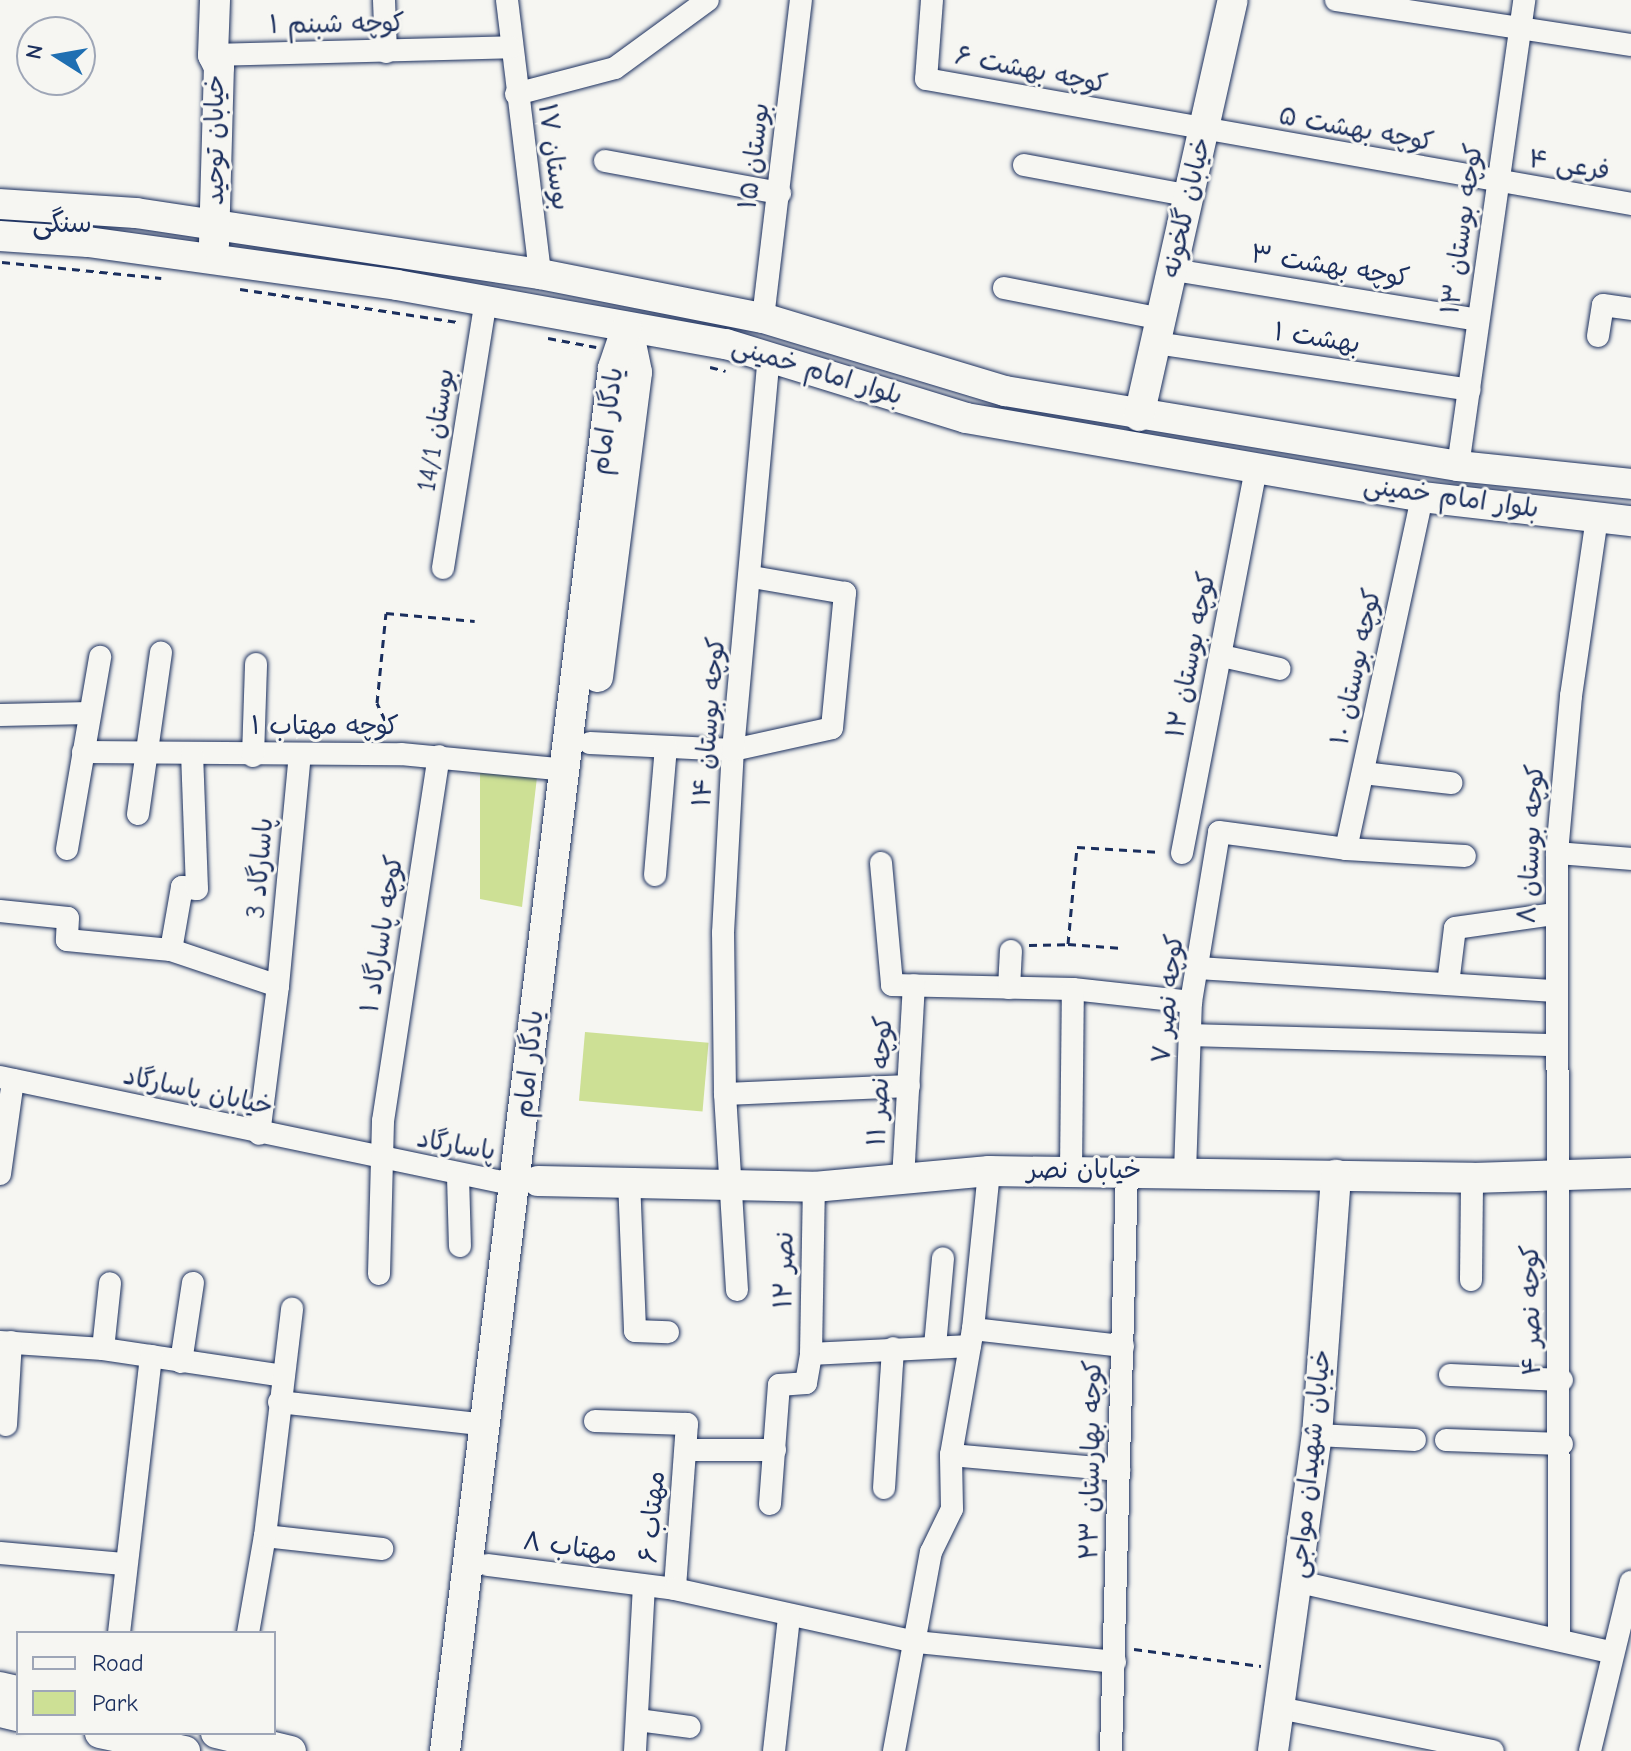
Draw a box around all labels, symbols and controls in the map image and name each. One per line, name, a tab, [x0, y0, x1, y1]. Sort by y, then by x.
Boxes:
street label: کوچه شبنم ۱	[269, 8, 405, 42]
north arrow	[16, 16, 96, 96]
street label: کوچه بهشت ۶	[952, 41, 1110, 101]
text: N	[20, 42, 49, 61]
street label: خیابان توحید	[200, 75, 232, 205]
street label: بوستان ۱۵	[733, 101, 777, 211]
street label: کوچه بهشت ۵	[1276, 101, 1436, 159]
street label: بوستان ۱۷	[530, 102, 576, 212]
street label: خیابان گلخونه	[1156, 134, 1218, 282]
street label: کوچه بوستان ۱۳	[1436, 142, 1490, 316]
street label: فرعی ۴	[1526, 144, 1612, 188]
district label: سنگی	[32, 206, 92, 240]
street label: کوچه بهشت ۳	[1248, 239, 1412, 295]
street label: بهشت ۱	[1272, 317, 1362, 361]
street label: بلوار امام خمینی	[728, 331, 906, 413]
street label: یادگار امام	[585, 365, 631, 477]
street label: بوستان 14/1	[412, 366, 462, 494]
street label: بلوار امام خمینی	[1361, 470, 1541, 526]
street label: کوچه بوستان ۱۲	[1161, 569, 1223, 741]
street label: کوچه بوستان ۱۰	[1325, 586, 1389, 748]
street label: کوچه بوستان ۱۴	[687, 636, 733, 808]
street label: کوچه مهتاب ۱	[251, 711, 399, 743]
street label: کوچه بوستان ۸	[1512, 764, 1552, 924]
street label: پاسارگاد 3	[241, 816, 281, 920]
street label: کوچه پاسارگاد ۱	[355, 853, 411, 1015]
street label: کوچه نصر ۷	[1147, 933, 1191, 1065]
street label: یادگار امام	[509, 1009, 551, 1119]
street label: کوچه نصر ۱۱	[862, 1015, 900, 1147]
street label: خیابان پاسارگاد	[120, 1061, 276, 1123]
street label: پاسارگاد	[414, 1124, 498, 1168]
street label: خیابان نصر	[1027, 1155, 1141, 1187]
street label: نصر ۱۲	[769, 1231, 801, 1309]
street label: کوچه نصر ۴	[1515, 1244, 1549, 1376]
street label: خیابان شهیدان مواجی	[1283, 1348, 1339, 1580]
street label: کوچه بهارستان ۲۳	[1075, 1360, 1109, 1560]
street label: مهتاب ۶	[633, 1470, 673, 1564]
street label: مهتاب ۸	[521, 1526, 619, 1570]
legend	[16, 1631, 276, 1735]
text: Road	[92, 1649, 144, 1677]
text: Park	[92, 1689, 138, 1717]

